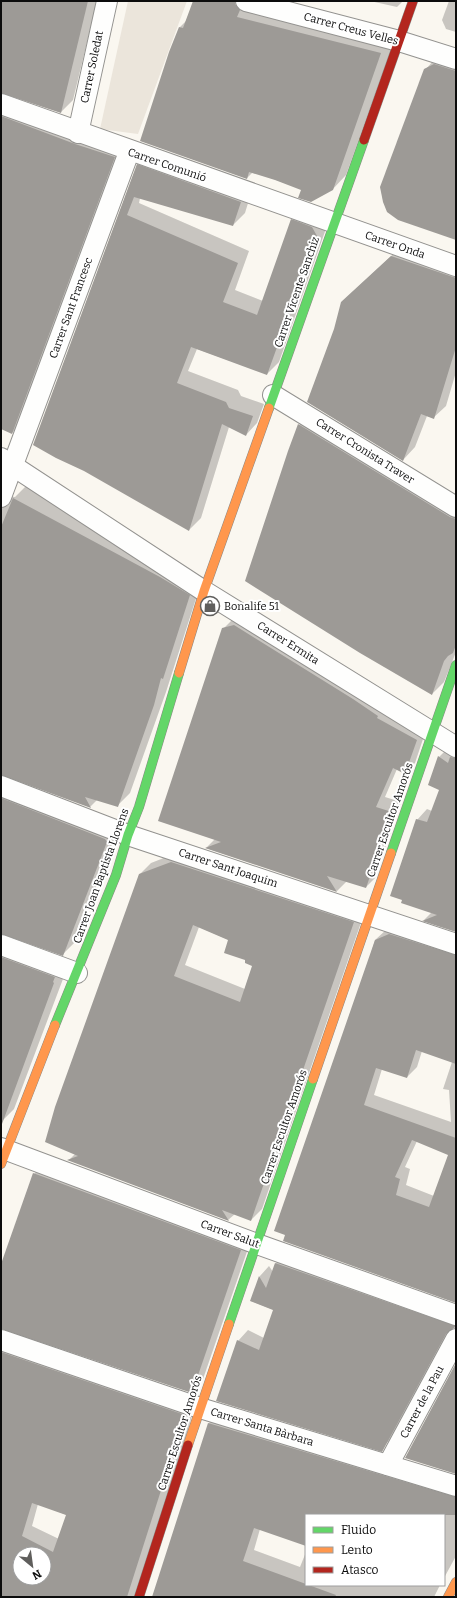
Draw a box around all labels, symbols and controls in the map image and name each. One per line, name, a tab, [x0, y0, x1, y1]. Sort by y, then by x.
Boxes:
street label: Carrer Creus Velles	[302, 10, 400, 48]
street label: Carrer Soledat	[78, 30, 106, 104]
street label: Carrer Comunió	[126, 145, 208, 185]
street label: Carrer Onda	[363, 229, 427, 261]
street label: Carrer Vicente Sanchiz	[272, 235, 322, 349]
street label: Carrer Sant Francesc	[47, 255, 95, 360]
street label: Carrer Cronista Traver	[313, 415, 417, 487]
shop icon: Bonalife 51	[199, 595, 221, 617]
place label: Bonalife 51	[224, 600, 279, 613]
street label: Carrer Ermita	[255, 619, 321, 667]
street label: Carrer Escultor Amorós	[364, 761, 416, 879]
street label: Carrer Joan Baptista Llorens	[70, 807, 132, 945]
street label: Carrer Sant Joaquim	[177, 846, 280, 890]
street label: Carrer Escultor Amorós	[258, 1068, 310, 1186]
street label: Carrer Salut	[199, 1217, 261, 1251]
street label: Carrer de la Pau	[397, 1363, 447, 1441]
street label: Carrer Escultor Amorós	[155, 1374, 205, 1492]
street label: Carrer Santa Bàrbara	[209, 1405, 315, 1449]
legend	[305, 1514, 445, 1586]
text: Fluido	[341, 1523, 376, 1537]
text: Lento	[341, 1543, 373, 1557]
north arrow	[12, 1546, 52, 1586]
text: Atasco	[341, 1563, 379, 1577]
text: N	[29, 1567, 43, 1582]

